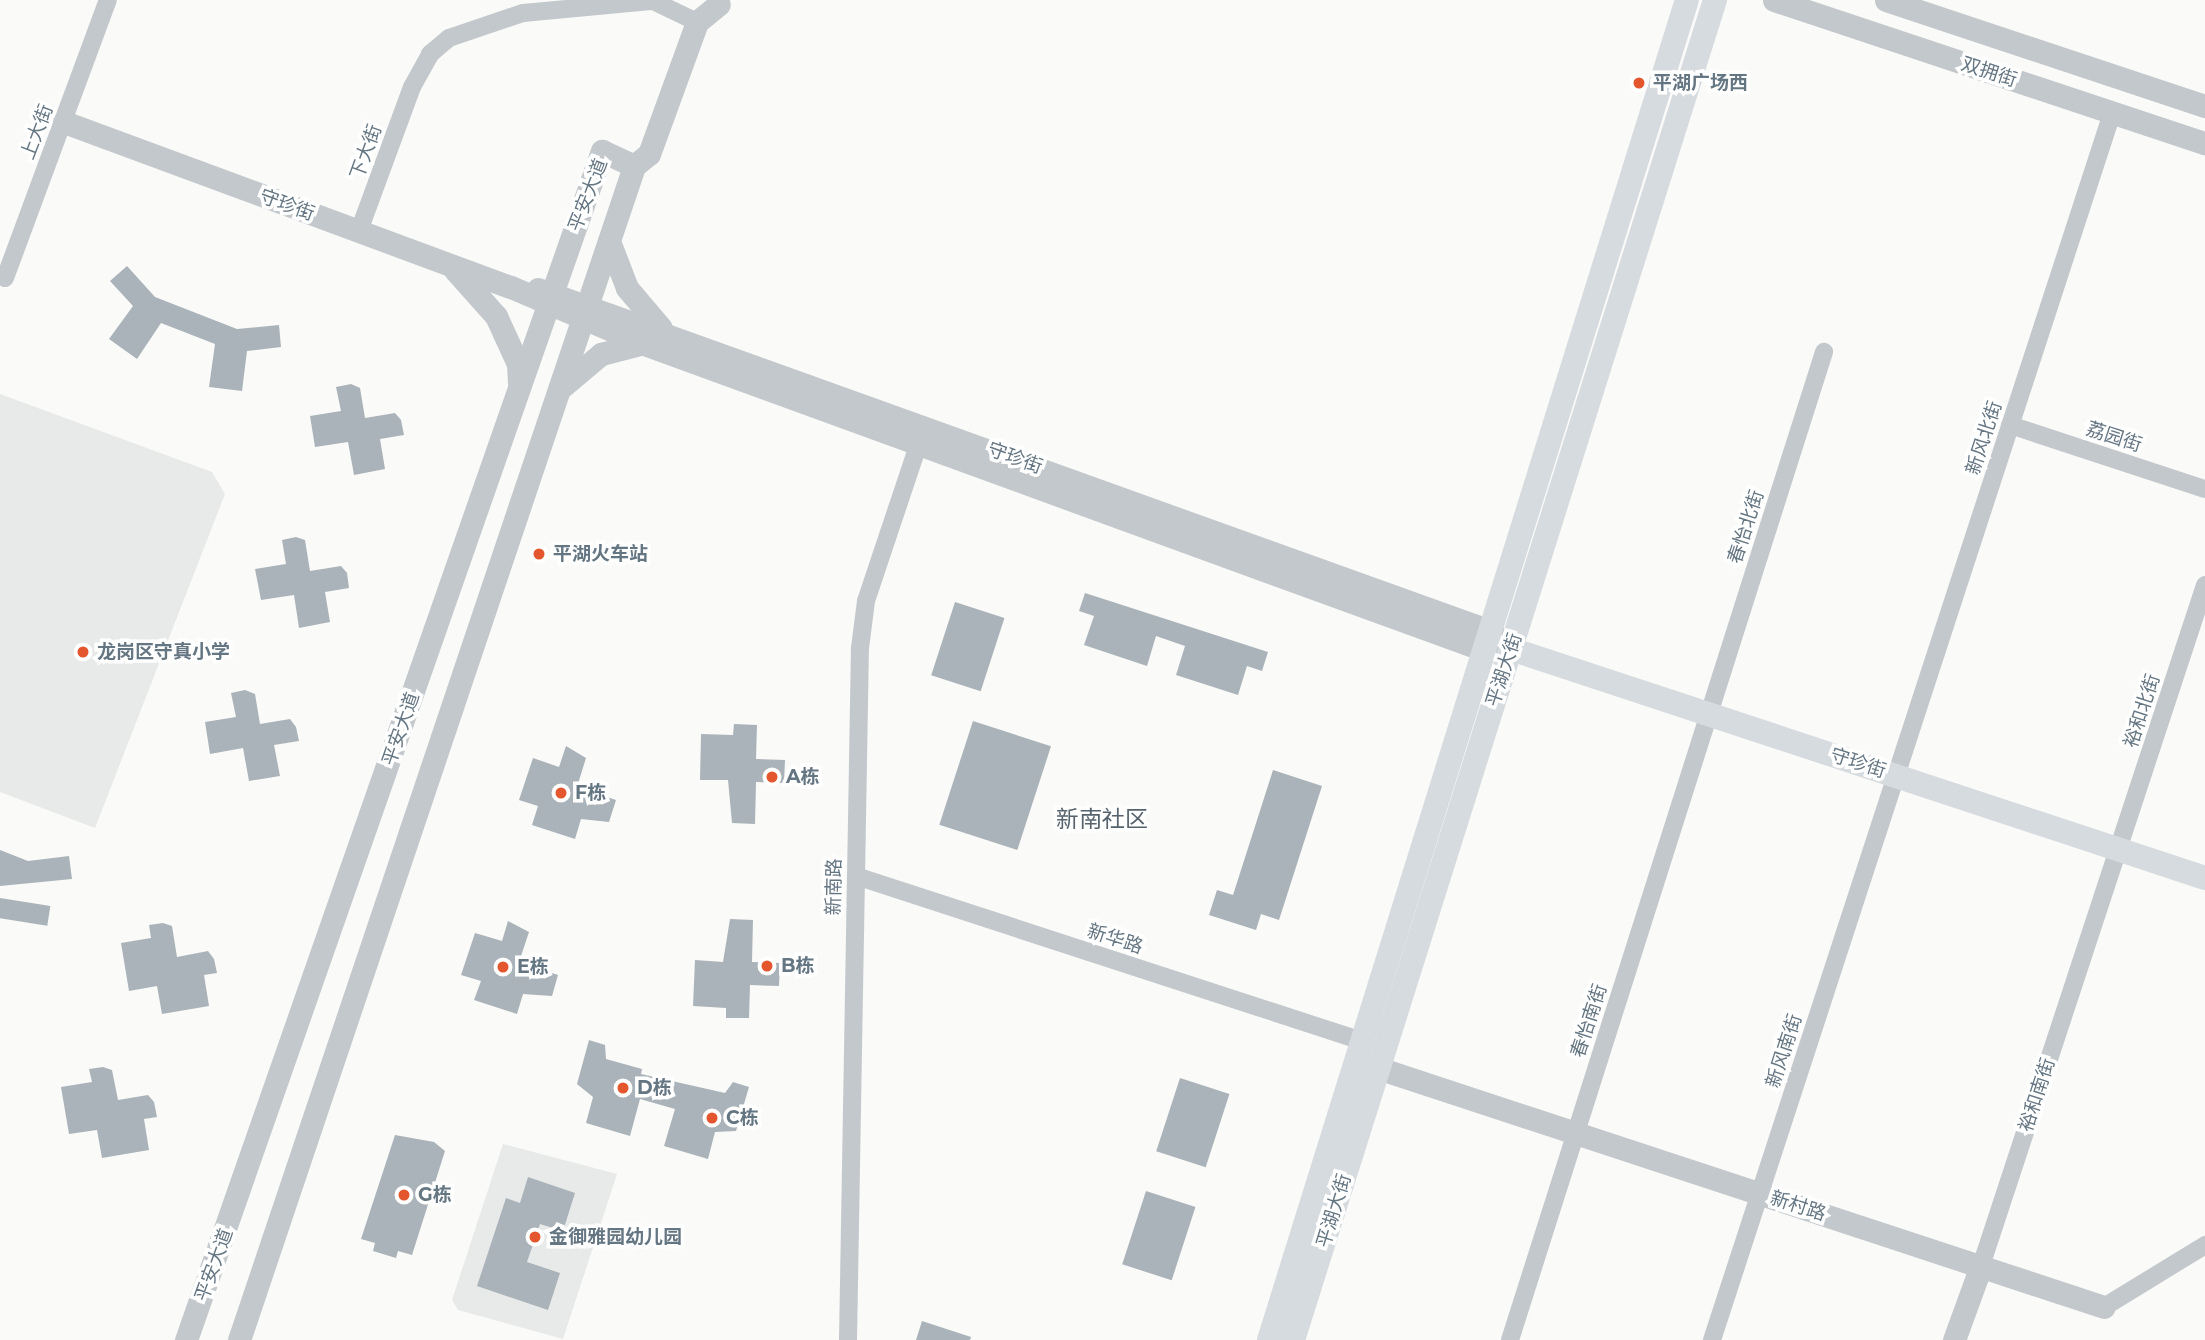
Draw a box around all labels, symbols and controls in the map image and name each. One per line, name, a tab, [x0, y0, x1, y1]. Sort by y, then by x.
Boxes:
street label: 双拥街	[1958, 52, 2020, 92]
place label: 平湖广场西	[1653, 72, 1748, 94]
marker: 平湖广场西	[1631, 75, 1647, 91]
street label: 上大街	[16, 101, 58, 163]
street label: 下大街	[346, 121, 386, 183]
street label: 平安大道	[564, 155, 612, 235]
street label: 守珍街	[256, 185, 318, 225]
street label: 新风北街	[1961, 398, 2007, 478]
street label: 荔园街	[2083, 417, 2145, 457]
street label: 守珍街	[984, 438, 1046, 478]
street label: 春怡北街	[1723, 487, 1769, 567]
place label: 平湖火车站	[553, 543, 648, 565]
marker: 平湖火车站	[531, 546, 547, 562]
street label: 平湖大街	[1481, 630, 1527, 710]
place label: 龙岗区守真小学	[97, 641, 230, 663]
marker: 龙岗区守真小学	[75, 644, 91, 660]
street label: 裕和北街	[2119, 671, 2165, 751]
street label: 平安大道	[378, 689, 424, 769]
street label: 守珍街	[1827, 743, 1889, 783]
place label: A栋	[786, 766, 820, 788]
marker: A栋	[764, 769, 780, 785]
place label: F栋	[575, 782, 606, 804]
marker: F栋	[553, 785, 569, 801]
district label: 新南社区	[1056, 805, 1148, 833]
street label: 新南路	[822, 858, 846, 916]
street label: 新华路	[1084, 919, 1146, 959]
place label: B栋	[781, 955, 815, 977]
place label: E栋	[517, 956, 549, 978]
marker: B栋	[759, 958, 775, 974]
marker: E栋	[495, 959, 511, 975]
street label: 春怡南街	[1566, 981, 1612, 1061]
street label: 新风南街	[1761, 1011, 1807, 1091]
street label: 裕和南街	[2014, 1055, 2060, 1135]
place label: D栋	[637, 1077, 672, 1099]
marker: D栋	[615, 1080, 631, 1096]
place label: C栋	[726, 1107, 759, 1129]
marker: C栋	[704, 1110, 720, 1126]
street label: 平湖大街	[1312, 1171, 1356, 1251]
place label: G栋	[418, 1184, 452, 1206]
street label: 新村路	[1767, 1186, 1829, 1226]
marker: G栋	[396, 1187, 412, 1203]
street label: 平安大道	[190, 1225, 238, 1305]
place label: 金御雅园幼儿园	[549, 1226, 682, 1248]
marker: 金御雅园幼儿园	[527, 1229, 543, 1245]

